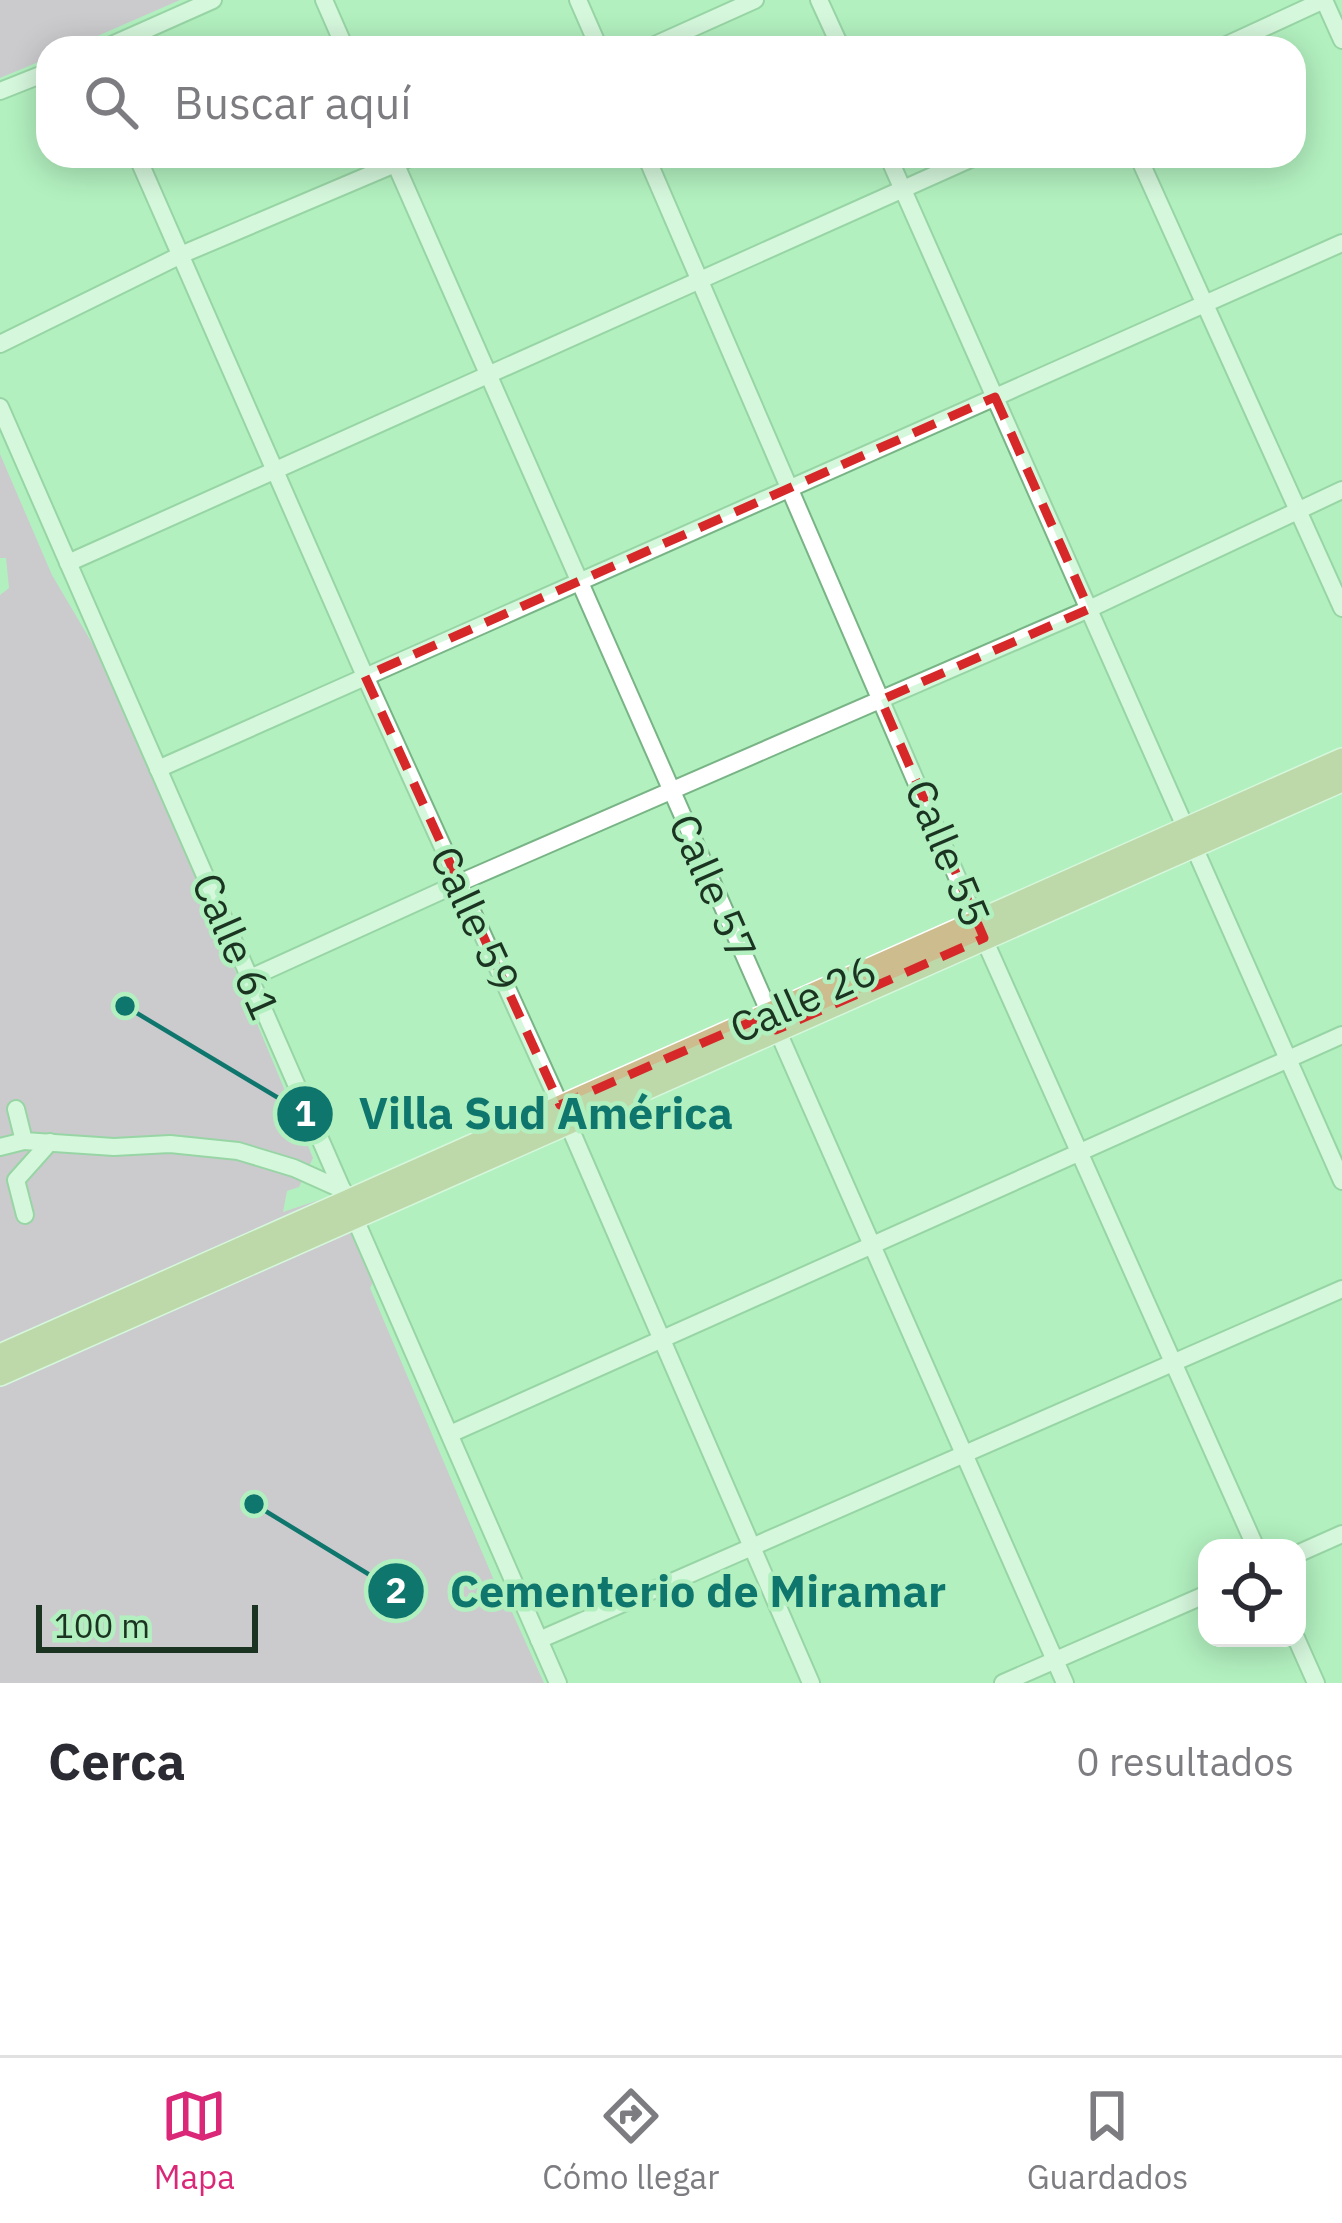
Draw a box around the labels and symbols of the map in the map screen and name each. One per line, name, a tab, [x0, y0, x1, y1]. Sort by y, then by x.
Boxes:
street label: Calle 55	[893, 771, 1004, 935]
street label: Calle 57	[657, 805, 770, 969]
street label: Calle 59	[418, 837, 533, 1000]
street label: Calle 61	[180, 864, 293, 1028]
street label: Calle 26	[721, 942, 885, 1055]
callout: Villa Sud América	[275, 1073, 757, 1154]
text: Villa Sud América	[359, 1083, 733, 1141]
text: 1	[294, 1089, 316, 1136]
callout: Cementerio de Miramar	[366, 1550, 970, 1631]
text: Cementerio de Miramar	[450, 1561, 946, 1619]
text: 2	[385, 1566, 407, 1613]
scale bar	[36, 1599, 258, 1652]

